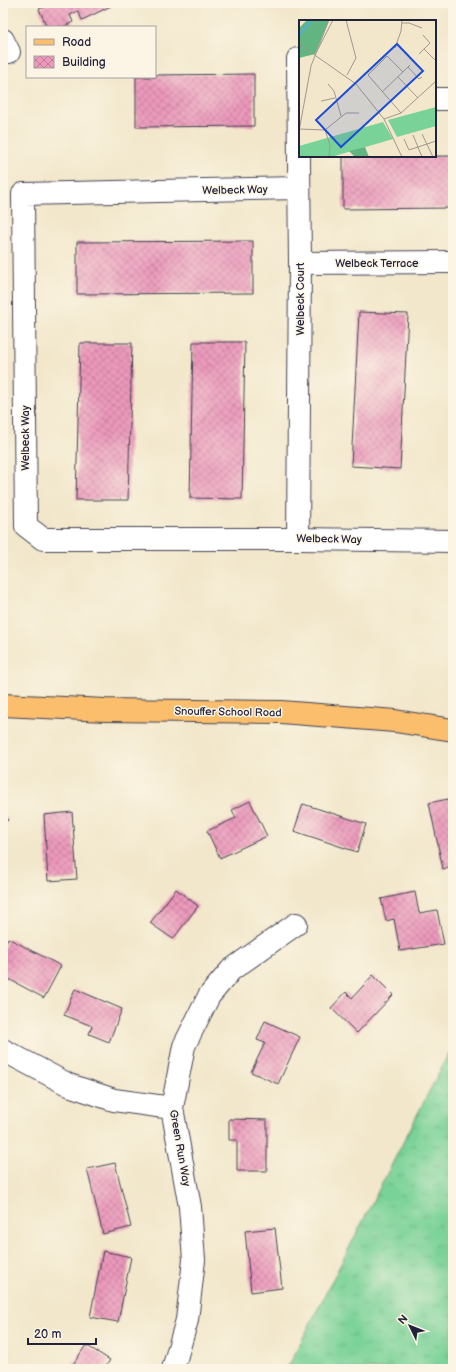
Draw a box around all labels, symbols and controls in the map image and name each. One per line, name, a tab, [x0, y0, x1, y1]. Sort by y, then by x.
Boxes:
inset map	[299, 20, 436, 157]
legend	[26, 26, 156, 78]
text: Road	[62, 35, 91, 50]
text: Building	[62, 55, 106, 70]
street label: Welbeck Way	[202, 183, 268, 197]
street label: Welbeck Terrace	[335, 257, 419, 270]
street label: Welbeck Court	[294, 262, 307, 335]
street label: Welbeck Way	[19, 405, 32, 471]
street label: Welbeck Way	[296, 532, 362, 546]
street label: Snouffer School Road	[174, 705, 282, 719]
street label: Green Run Way	[167, 1109, 193, 1187]
north arrow	[390, 1306, 430, 1346]
text: N	[395, 1312, 411, 1327]
scale bar	[28, 1320, 96, 1346]
text: 20 m	[34, 1327, 61, 1342]

